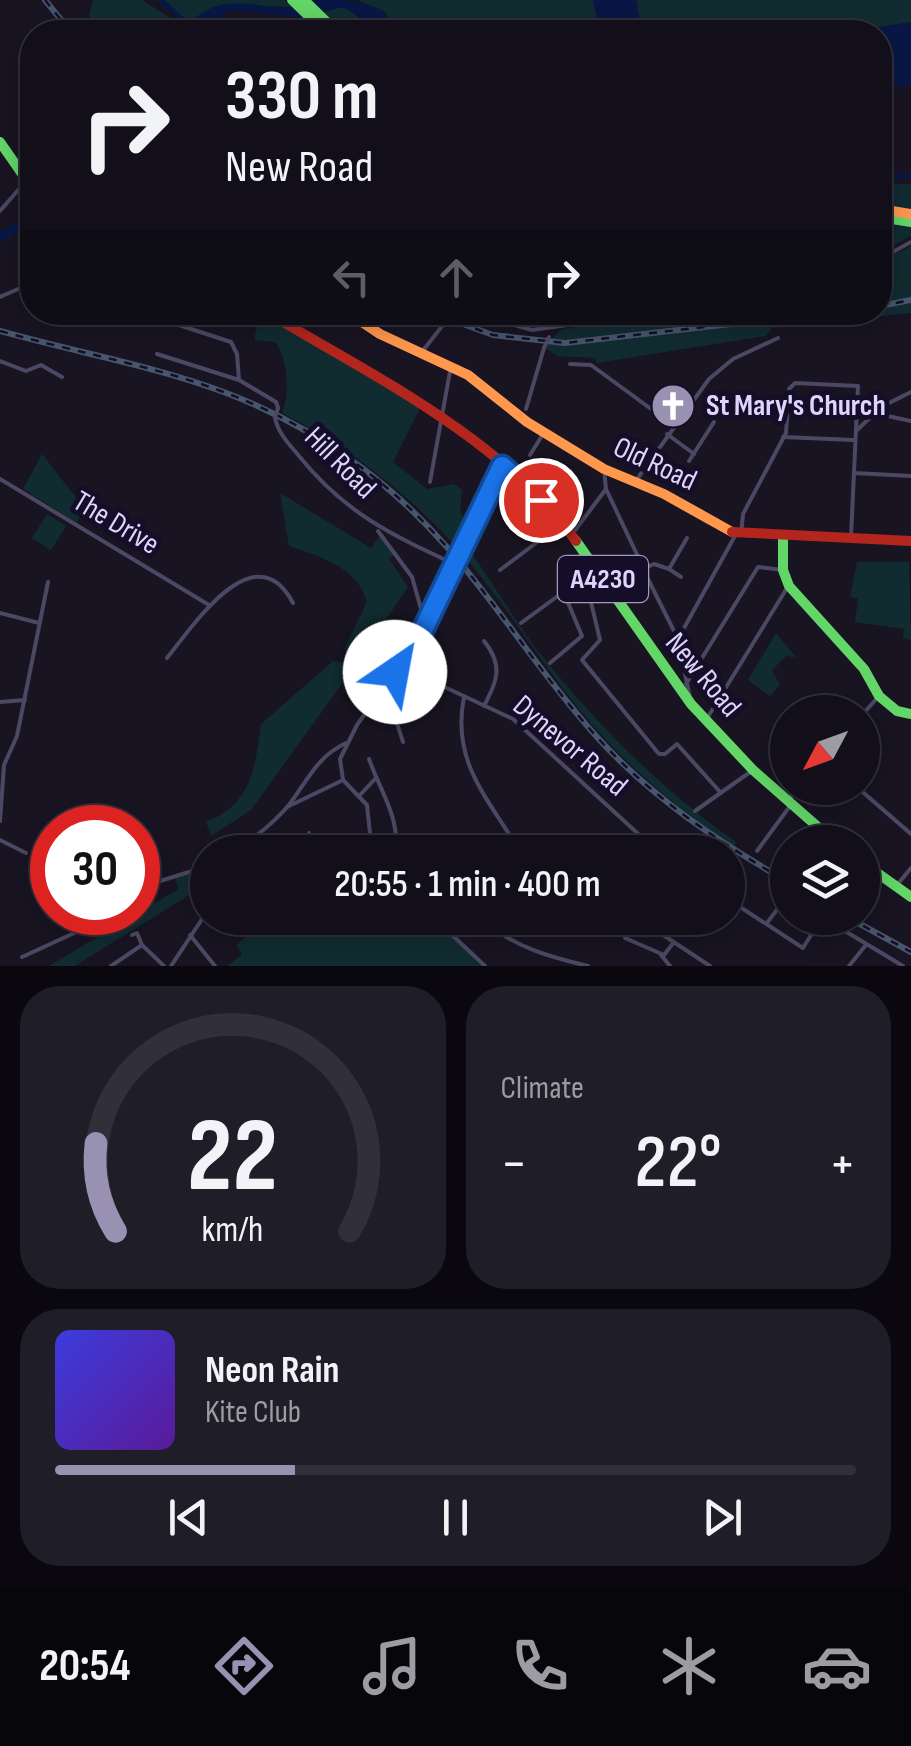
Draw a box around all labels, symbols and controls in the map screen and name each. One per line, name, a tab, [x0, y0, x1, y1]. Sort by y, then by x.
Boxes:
text: 330 m	[225, 55, 378, 139]
icon: right	[60, 60, 190, 190]
text: New Road	[225, 140, 373, 195]
icon: left	[324, 250, 379, 305]
icon: ahead	[429, 250, 484, 305]
icon: right	[534, 250, 589, 305]
church icon: St Mary's Church	[650, 383, 696, 429]
place label: St Mary's Church	[706, 388, 886, 424]
street label: Hill Road	[297, 420, 383, 506]
street label: Old Road	[608, 429, 702, 499]
pin	[499, 458, 584, 543]
icon: arrive	[514, 473, 569, 528]
street label: The Drive	[66, 483, 166, 563]
road number: A4230	[558, 556, 648, 602]
position arrow	[343, 620, 447, 724]
street label: New Road	[657, 626, 749, 724]
street label: Dynevor Road	[506, 688, 634, 804]
north arrow	[770, 695, 880, 805]
map controls	[770, 695, 880, 935]
speed limit sign: 30	[30, 805, 160, 935]
button: layers	[770, 825, 880, 935]
text: 20:55 · 1 min · 400 m	[334, 862, 601, 907]
text: Climate	[501, 1069, 584, 1108]
text: 22	[187, 1095, 278, 1220]
text: 22°	[635, 1118, 722, 1209]
text: −	[501, 1131, 527, 1198]
text: +	[829, 1131, 856, 1198]
text: km/h	[202, 1209, 264, 1252]
text: Neon Rain	[205, 1348, 339, 1393]
text: Kite Club	[205, 1393, 301, 1432]
icon: previous	[161, 1490, 216, 1545]
icon: pause	[428, 1490, 483, 1545]
icon: next	[695, 1490, 750, 1545]
icon: directions	[209, 1631, 279, 1701]
icon: music	[357, 1631, 427, 1701]
icon: phone	[505, 1631, 575, 1701]
icon: climate	[654, 1631, 724, 1701]
icon: car	[802, 1631, 872, 1701]
text: 20:54	[39, 1639, 130, 1694]

